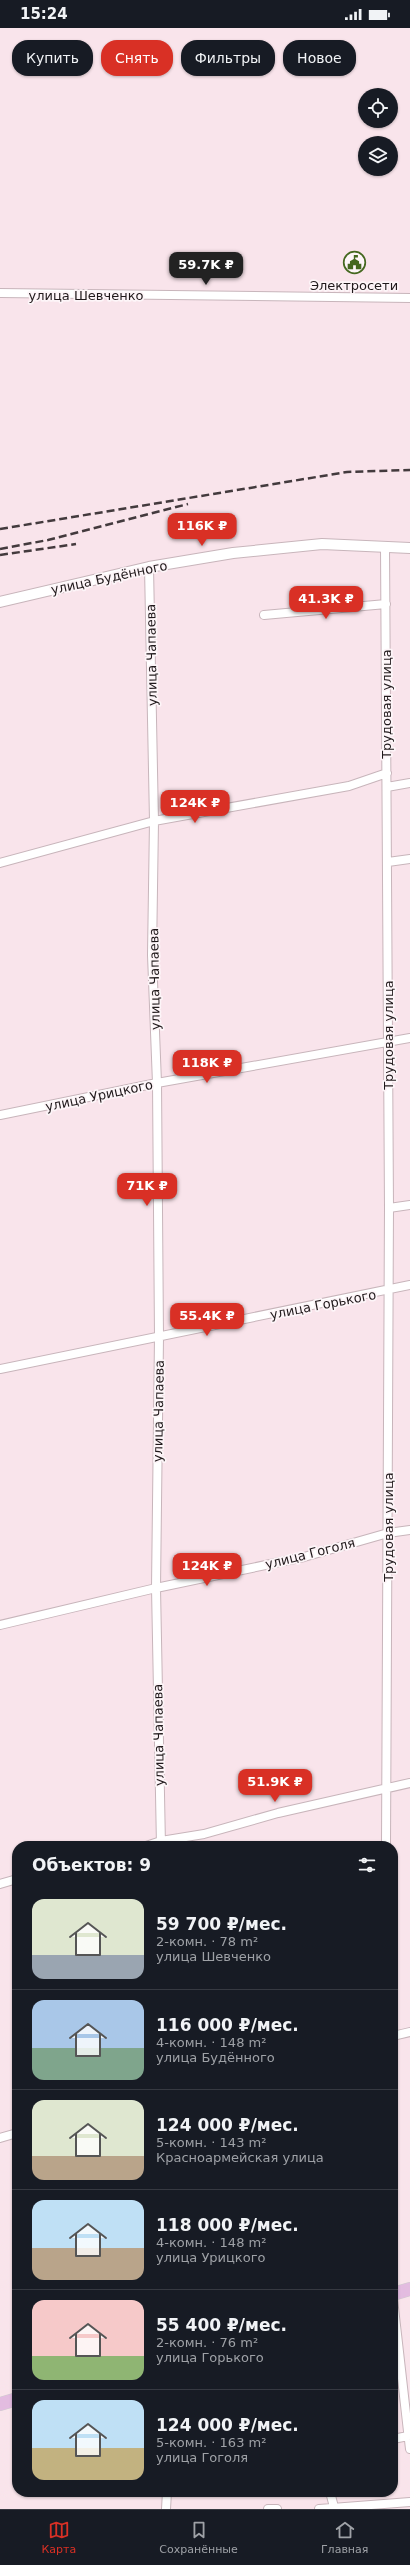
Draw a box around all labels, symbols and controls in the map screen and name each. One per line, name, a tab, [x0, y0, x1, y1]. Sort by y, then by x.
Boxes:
text: 15:24	[20, 5, 68, 23]
chip: Купить	[12, 40, 93, 76]
chip: Снять	[101, 40, 173, 76]
chip: Фильтры	[181, 40, 275, 76]
chip: Новое	[283, 40, 356, 76]
map controls	[358, 88, 398, 176]
button: locate	[358, 88, 398, 128]
button: layers	[358, 136, 398, 176]
public building icon: Электросети	[341, 250, 367, 276]
pin: 59.7K ₽	[169, 252, 243, 286]
text: 59.7K ₽	[178, 257, 234, 272]
place label: Электросети	[310, 278, 398, 293]
street label: улица Шевченко	[29, 288, 144, 303]
pin: 116K ₽	[169, 513, 235, 547]
text: 116K ₽	[177, 518, 227, 533]
street label: улица Будённого	[49, 558, 169, 597]
pin: 41.3K ₽	[289, 586, 363, 620]
text: 41.3K ₽	[298, 591, 354, 606]
street label: улица Чапаева	[143, 604, 160, 706]
street label: Трудовая улица	[379, 649, 394, 760]
pin: 124K ₽	[162, 790, 228, 824]
text: 124K ₽	[170, 795, 220, 810]
street label: улица Чапаева	[146, 928, 163, 1030]
street label: Трудовая улица	[381, 980, 396, 1091]
pin: 118K ₽	[174, 1050, 240, 1084]
text: 118K ₽	[182, 1055, 232, 1070]
street label: улица Урицкого	[44, 1077, 154, 1114]
pin: 71K ₽	[119, 1173, 175, 1207]
text: 71K ₽	[126, 1178, 168, 1193]
street label: улица Горького	[269, 1287, 377, 1322]
pin: 55.4K ₽	[170, 1303, 244, 1337]
text: 55.4K ₽	[179, 1308, 235, 1323]
street label: улица Чапаева	[150, 1360, 167, 1462]
street label: Трудовая улица	[381, 1472, 396, 1583]
street label: улица Гоголя	[264, 1535, 357, 1572]
pin: 124K ₽	[174, 1553, 240, 1587]
text: 124K ₽	[182, 1558, 232, 1573]
street label: улица Чапаева	[150, 1684, 167, 1786]
pin: 51.9K ₽	[238, 1769, 312, 1803]
text: 51.9K ₽	[247, 1774, 303, 1789]
icon: filters	[356, 1854, 378, 1876]
text: Объектов: 9	[32, 1855, 151, 1875]
text: 59 700 ₽/мес.	[156, 1914, 287, 1934]
icon: home	[64, 1915, 112, 1963]
text: 2-комн. · 78 m²	[156, 1934, 258, 1949]
text: улица Шевченко	[156, 1949, 271, 1964]
text: 116 000 ₽/мес.	[156, 2015, 299, 2035]
icon: home	[64, 2016, 112, 2064]
text: 4-комн. · 148 m²	[156, 2035, 266, 2050]
text: улица Будённого	[156, 2050, 275, 2065]
text: 124 000 ₽/мес.	[156, 2115, 299, 2135]
icon: home	[64, 2116, 112, 2164]
text: 5-комн. · 143 m²	[156, 2135, 266, 2150]
text: Красноармейская улица	[156, 2150, 324, 2165]
text: 118 000 ₽/мес.	[156, 2215, 299, 2235]
icon: home	[64, 2216, 112, 2264]
text: 4-комн. · 148 m²	[156, 2235, 266, 2250]
text: улица Урицкого	[156, 2250, 265, 2265]
text: 55 400 ₽/мес.	[156, 2315, 287, 2335]
icon: home	[64, 2316, 112, 2364]
text: 2-комн. · 76 m²	[156, 2335, 258, 2350]
text: улица Горького	[156, 2350, 264, 2365]
text: 124 000 ₽/мес.	[156, 2415, 299, 2435]
icon: home	[64, 2416, 112, 2464]
text: 5-комн. · 163 m²	[156, 2435, 266, 2450]
text: улица Гоголя	[156, 2450, 248, 2465]
tab: Карта	[42, 2519, 76, 2556]
tab: Сохранённые	[159, 2519, 238, 2556]
tab: Главная	[321, 2519, 368, 2556]

